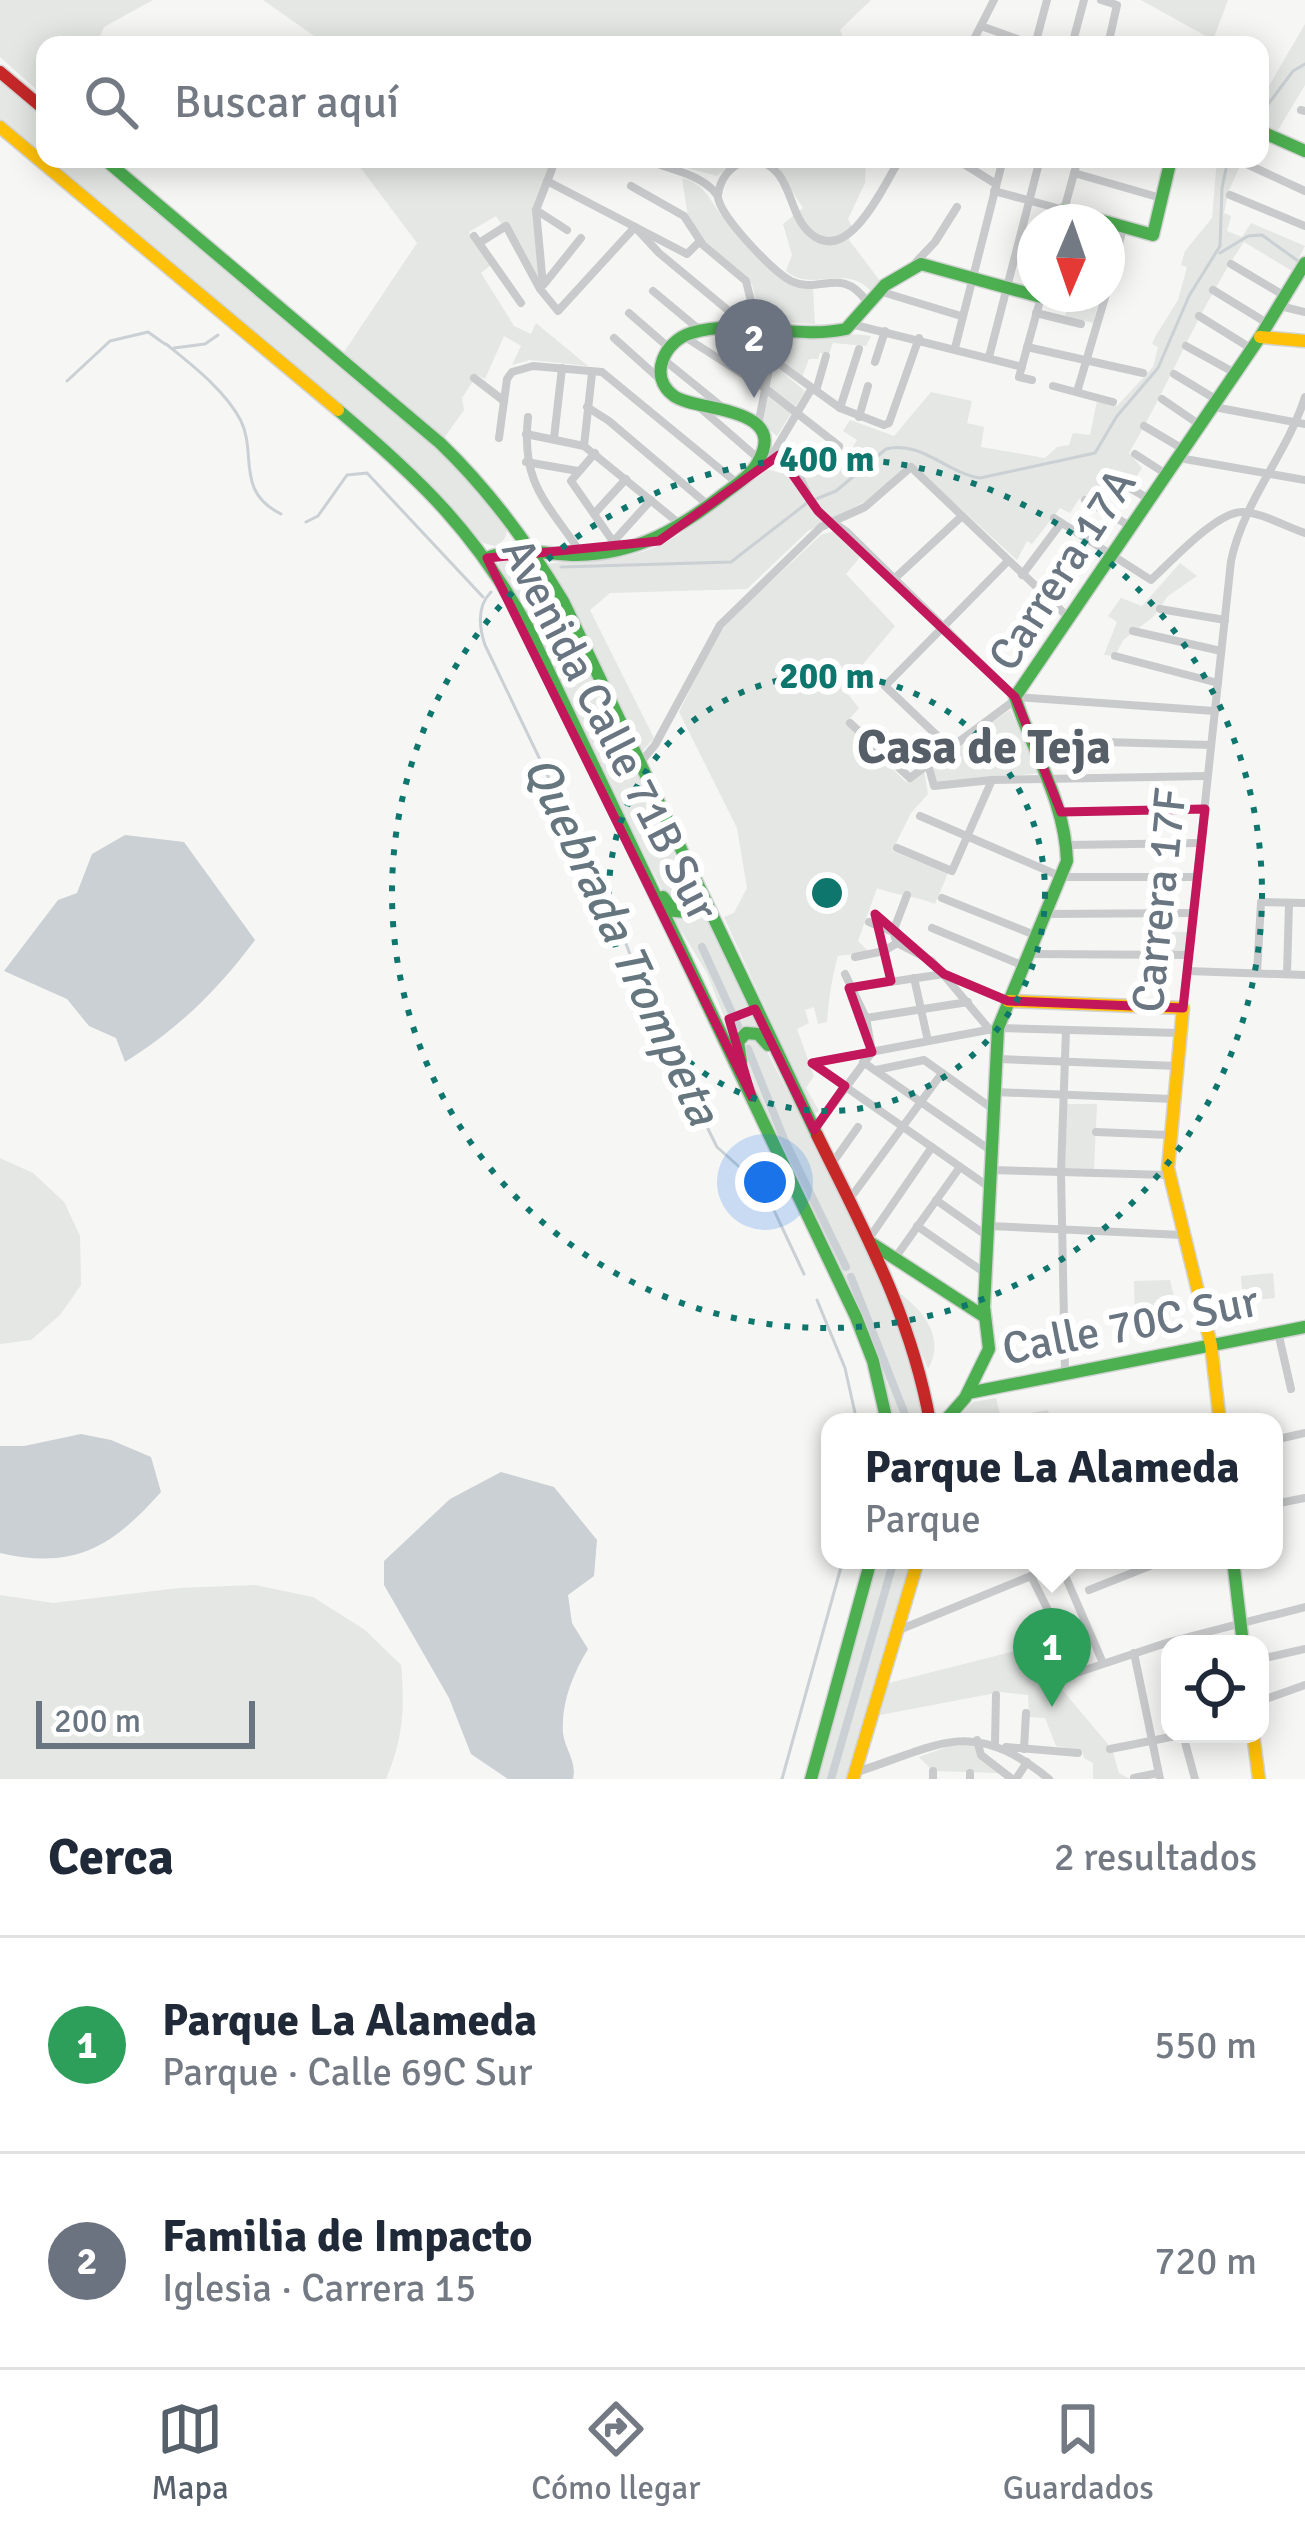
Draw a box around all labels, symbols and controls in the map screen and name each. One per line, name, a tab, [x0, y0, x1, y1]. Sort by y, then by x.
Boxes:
search box	[36, 36, 1269, 168]
icon: search	[78, 69, 144, 135]
text: Buscar aquí	[174, 75, 399, 130]
north arrow	[1017, 204, 1125, 312]
pin: 2	[715, 299, 793, 398]
text: 400 m	[779, 437, 875, 482]
street label: Carrera 17A	[977, 459, 1148, 681]
street label: Avenida Calle 71B Sur	[489, 529, 730, 931]
text: 200 m	[779, 654, 875, 699]
district label: Casa de Teja	[857, 718, 1111, 777]
water label: Quebrada Trompeta	[510, 747, 734, 1136]
street label: Carrera 17F	[1120, 785, 1199, 1015]
centre of rings	[806, 872, 848, 914]
your location	[735, 1152, 795, 1212]
street label: Calle 70C Sur	[998, 1274, 1263, 1377]
popup	[821, 1413, 1283, 1569]
text: Parque La Alameda	[864, 1440, 1240, 1495]
text: Parque	[864, 1495, 981, 1543]
pin: 1	[1013, 1608, 1091, 1707]
map controls	[1161, 1635, 1269, 1743]
button: locate	[1161, 1635, 1269, 1743]
scale bar	[36, 1695, 255, 1748]
text: 200 m	[54, 1701, 141, 1742]
text: Cerca	[48, 1826, 174, 1889]
text: 2 resultados	[1054, 1833, 1257, 1881]
text: Parque La Alameda	[162, 1993, 537, 2048]
text: 1	[76, 2021, 98, 2069]
text: 550 m	[1154, 2021, 1257, 2069]
text: Parque · Calle 69C Sur	[162, 2048, 532, 2096]
text: Familia de Impacto	[162, 2209, 533, 2264]
text: 2	[76, 2237, 98, 2285]
text: 720 m	[1154, 2237, 1257, 2285]
text: Iglesia · Carrera 15	[162, 2264, 476, 2312]
tab: Mapa	[151, 2396, 229, 2509]
tab: Cómo llegar	[531, 2396, 700, 2509]
tab: Guardados	[1003, 2396, 1154, 2509]

